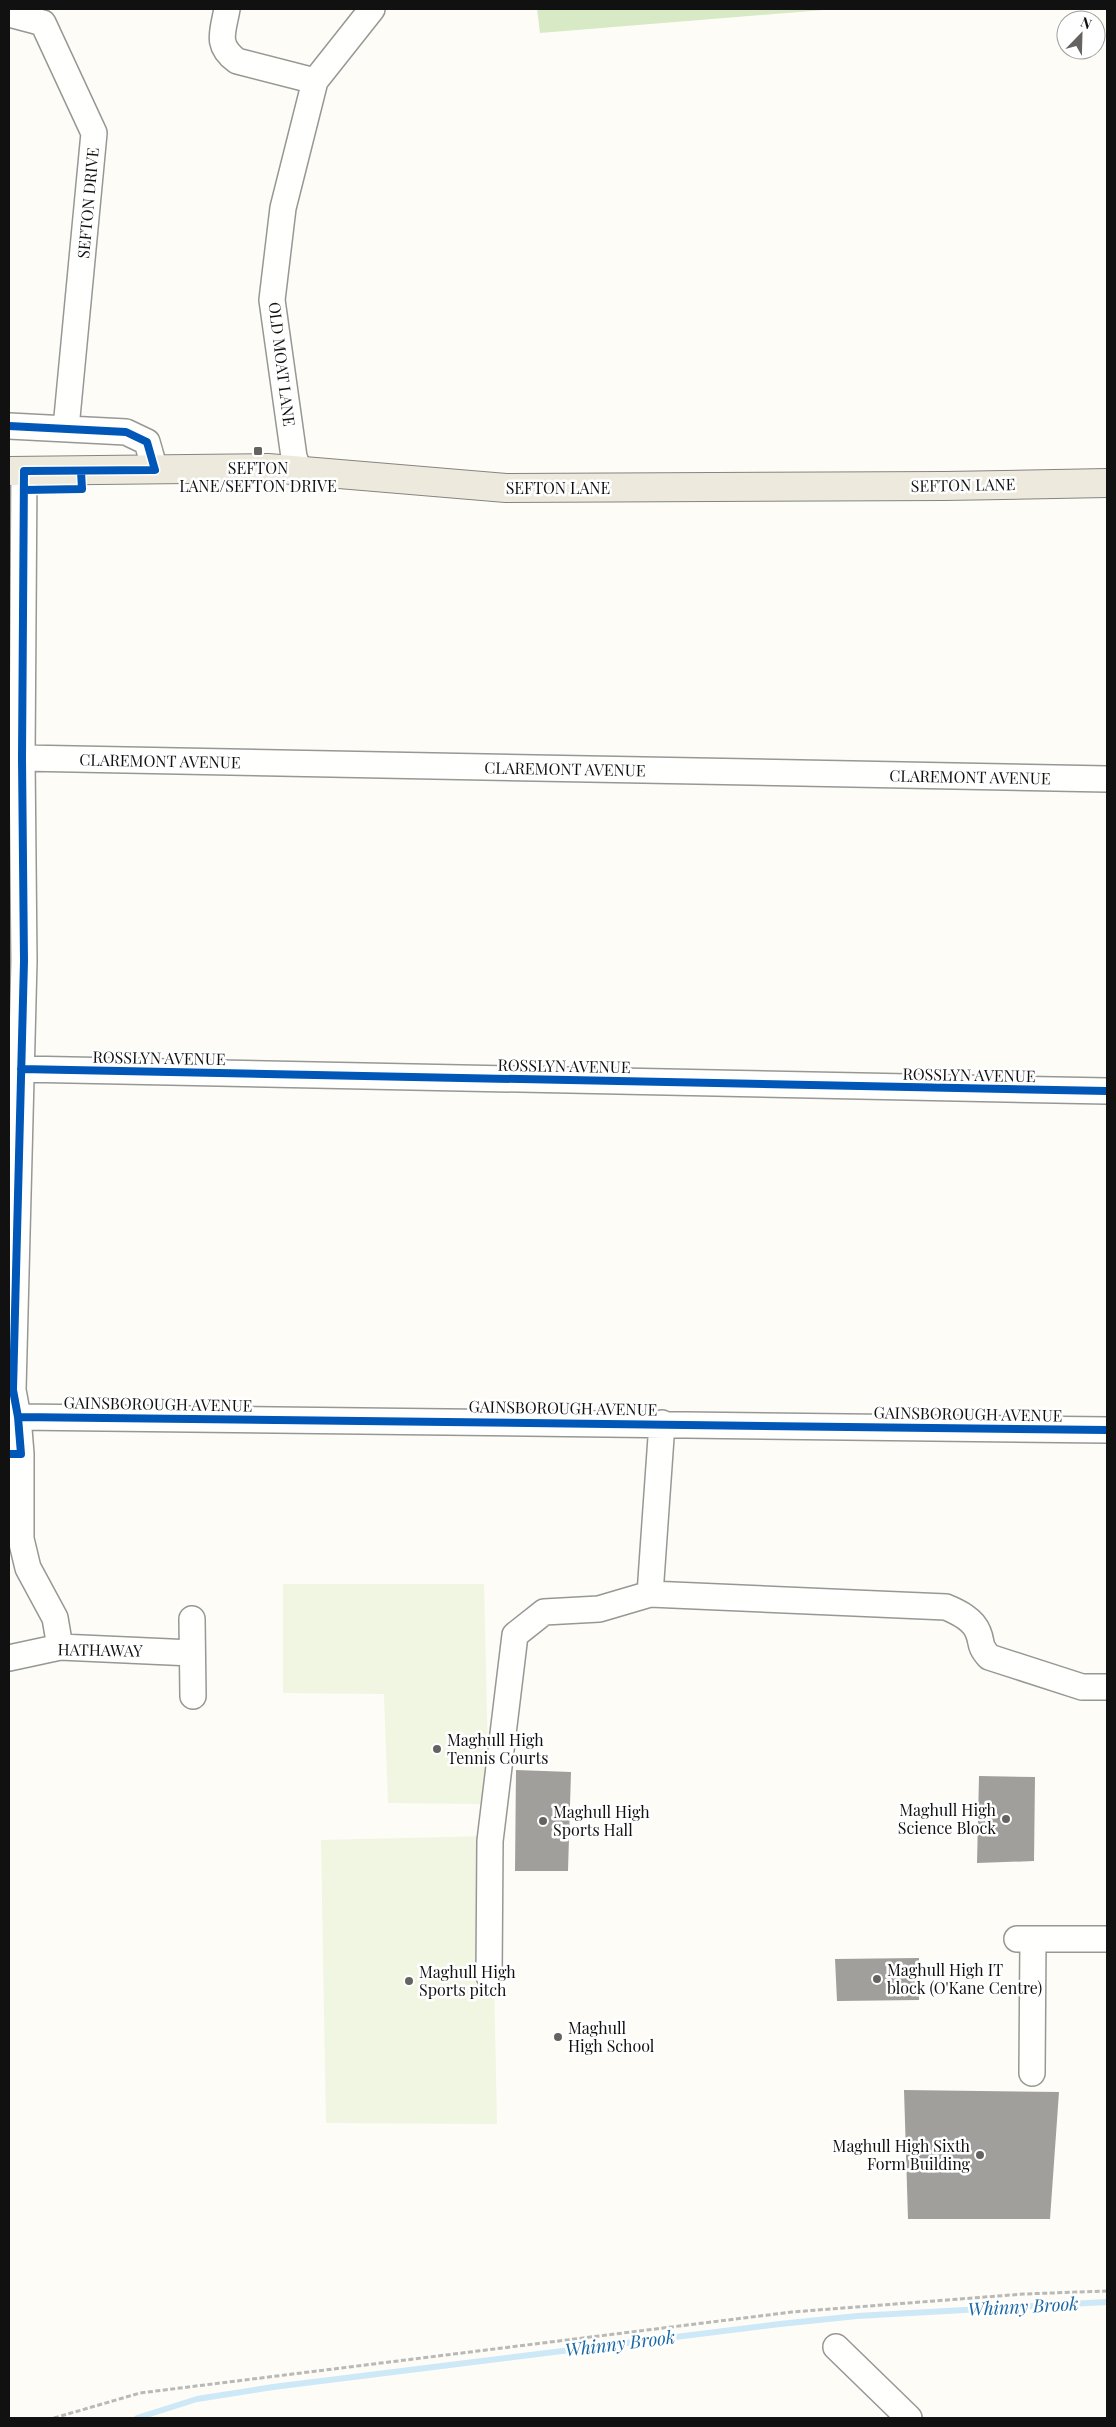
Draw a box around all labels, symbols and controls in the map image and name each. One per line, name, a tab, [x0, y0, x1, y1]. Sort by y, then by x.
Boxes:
north arrow	[1056, 10, 1106, 60]
text: N	[1078, 12, 1095, 33]
street label: SEFTON DRIVE	[72, 147, 103, 259]
street label: OLD MOAT LANE	[264, 301, 301, 427]
marker: SEFTON LANE/SEFTON DRIVE	[252, 445, 264, 457]
place label: SEFTON LANE/SEFTON DRIVE	[179, 457, 337, 496]
street label: SEFTON LANE	[910, 473, 1015, 496]
street label: SEFTON LANE	[506, 477, 610, 498]
street label: CLAREMONT AVENUE	[79, 749, 241, 772]
street label: CLAREMONT AVENUE	[484, 757, 646, 780]
street label: CLAREMONT AVENUE	[889, 765, 1051, 788]
street label: ROSSLYN AVENUE	[92, 1046, 226, 1069]
street label: ROSSLYN AVENUE	[497, 1054, 631, 1077]
street label: ROSSLYN AVENUE	[902, 1063, 1036, 1086]
street label: GAINSBOROUGH AVENUE	[63, 1391, 253, 1416]
street label: GAINSBOROUGH AVENUE	[468, 1395, 658, 1420]
street label: GAINSBOROUGH AVENUE	[873, 1401, 1063, 1426]
street label: HATHAWAY	[57, 1638, 143, 1661]
place label: Maghull High Tennis Courts	[447, 1729, 548, 1768]
marker: Maghull High Tennis Courts	[431, 1743, 443, 1755]
place label: Maghull High Science Block	[898, 1799, 997, 1838]
place label: Maghull High Sports Hall	[553, 1801, 650, 1840]
marker: Maghull High Science Block	[1000, 1813, 1012, 1825]
marker: Maghull High Sports Hall	[537, 1815, 549, 1827]
place label: Maghull High IT block (O'Kane Centre)	[887, 1959, 1042, 1998]
place label: Maghull High Sports pitch	[419, 1961, 516, 2000]
marker: Maghull High IT block (O'Kane Centre)	[871, 1973, 883, 1985]
marker: Maghull High Sports pitch	[403, 1975, 415, 1987]
place label: Maghull High School	[568, 2017, 655, 2056]
marker: Maghull High School	[552, 2031, 564, 2043]
place label: Maghull High Sixth Form Building	[833, 2135, 971, 2174]
marker: Maghull High Sixth Form Building	[974, 2149, 986, 2161]
water label: Whinny Brook	[967, 2291, 1079, 2321]
water label: Whinny Brook	[563, 2324, 676, 2362]

